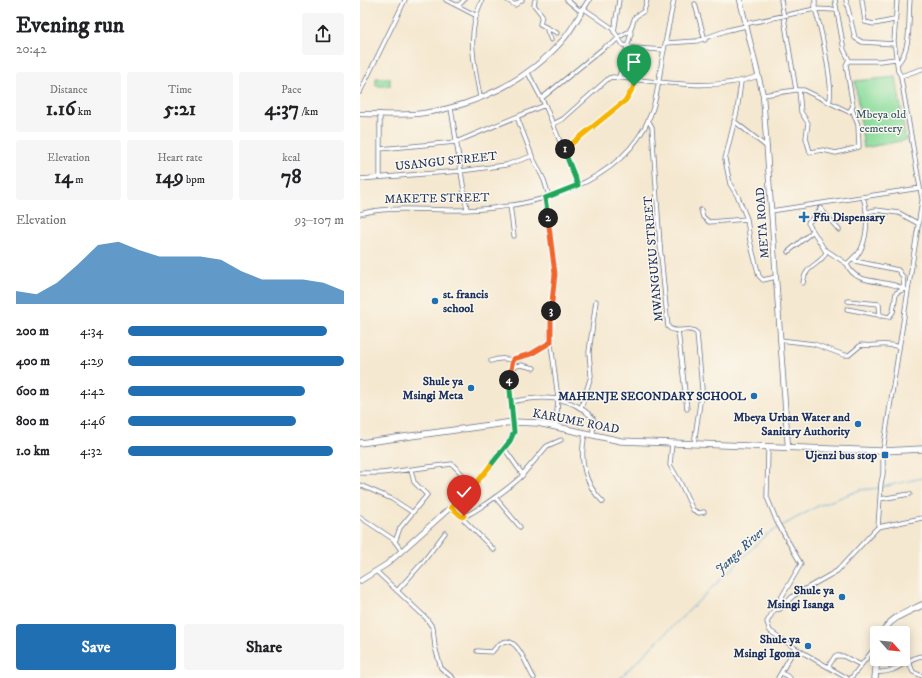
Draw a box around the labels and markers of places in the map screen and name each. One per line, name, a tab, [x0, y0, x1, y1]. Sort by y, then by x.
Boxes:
pin	[617, 45, 651, 86]
pin: 1	[555, 139, 575, 159]
pin: 2	[538, 208, 558, 228]
place label: Ffu Dispensary	[813, 210, 885, 225]
marker: Ffu Dispensary	[798, 211, 810, 223]
place label: st. francis school	[443, 287, 488, 316]
marker: st. francis school	[430, 296, 440, 306]
pin: 3	[541, 301, 561, 321]
pin: 4	[499, 370, 519, 390]
place label: Shule ya Msingi Meta	[402, 374, 464, 403]
marker: Shule ya Msingi Meta	[466, 383, 476, 393]
place label: MAHENJE SECONDARY SCHOOL	[558, 389, 746, 404]
marker: MAHENJE SECONDARY SCHOOL	[749, 391, 759, 401]
place label: Mbeya Urban Water and Sanitary Authority	[734, 410, 851, 439]
marker: Mbeya Urban Water and Sanitary Authority	[853, 419, 863, 429]
place label: Ujenzi bus stop	[805, 448, 877, 463]
marker: Ujenzi bus stop	[880, 450, 890, 460]
pin	[447, 475, 481, 516]
place label: Shule ya Msingi Isanga	[767, 583, 835, 612]
marker: Shule ya Msingi Isanga	[837, 592, 847, 602]
place label: Shule ya Msingi Igoma	[733, 632, 801, 661]
marker: Shule ya Msingi Igoma	[803, 641, 813, 651]

